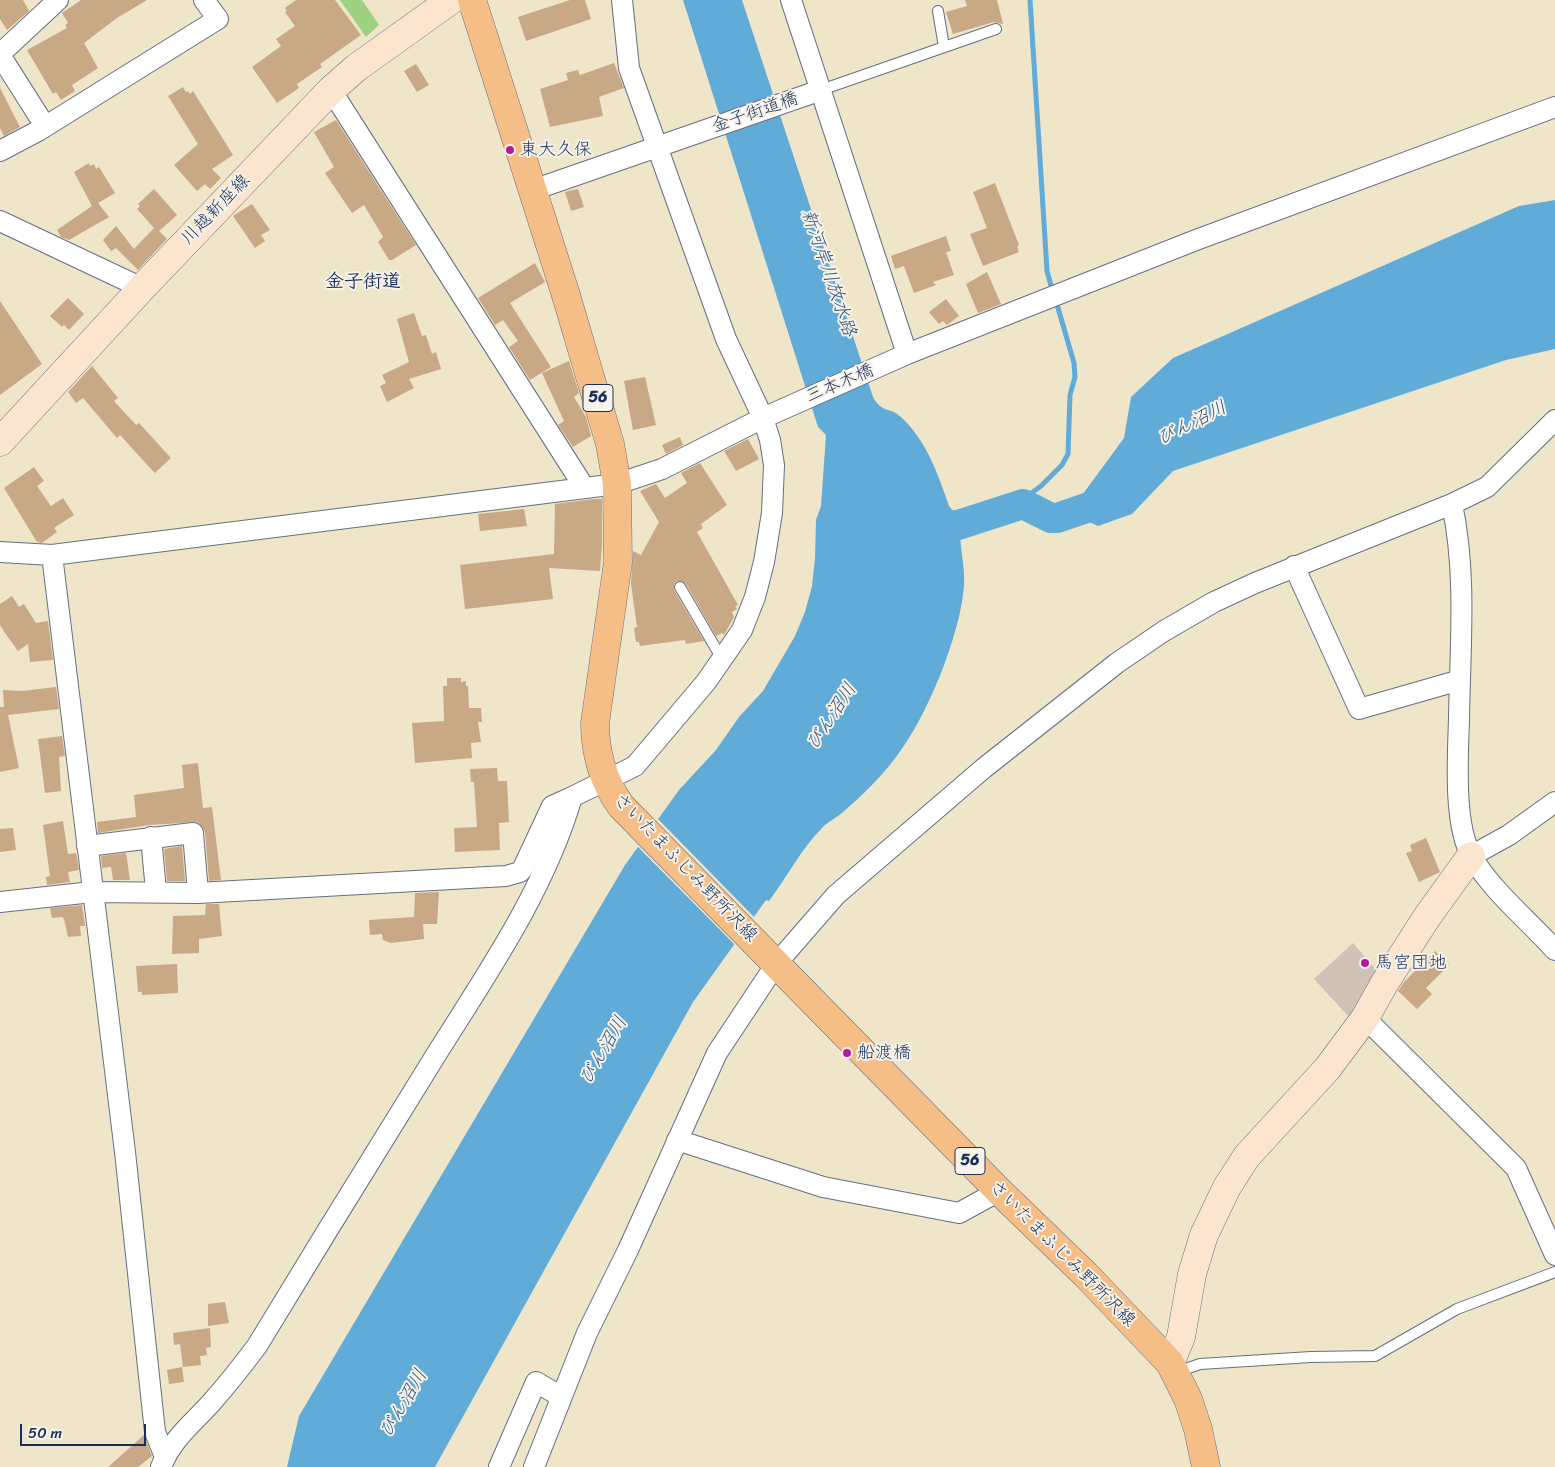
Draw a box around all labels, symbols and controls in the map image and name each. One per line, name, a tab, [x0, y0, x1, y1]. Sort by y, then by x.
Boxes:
street label: 金子街道橋	[709, 88, 801, 138]
place label: 東大久保	[520, 139, 592, 161]
marker: 東大久保	[504, 144, 516, 156]
street label: 川越新座線	[177, 170, 255, 250]
water label: 新河岸川放水路	[796, 206, 860, 340]
district label: 金子街道	[325, 271, 401, 293]
street label: 三本木橋	[803, 360, 877, 408]
road number: 56	[583, 384, 613, 412]
water label: びん沼川	[1153, 397, 1231, 451]
water label: びん沼川	[802, 679, 862, 755]
street label: さいたまふじみ野所沢線	[608, 789, 762, 947]
place label: 馬宮団地	[1375, 952, 1447, 974]
marker: 馬宮団地	[1359, 957, 1371, 969]
water label: びん沼川	[575, 1012, 633, 1090]
place label: 船渡橋	[857, 1042, 911, 1064]
marker: 船渡橋	[841, 1047, 853, 1059]
road number: 56	[955, 1148, 985, 1174]
street label: さいたまふじみ野所沢線	[984, 1176, 1140, 1332]
water label: びん沼川	[375, 1365, 433, 1443]
scale bar	[22, 1414, 149, 1446]
text: 50 m	[28, 1420, 62, 1446]

